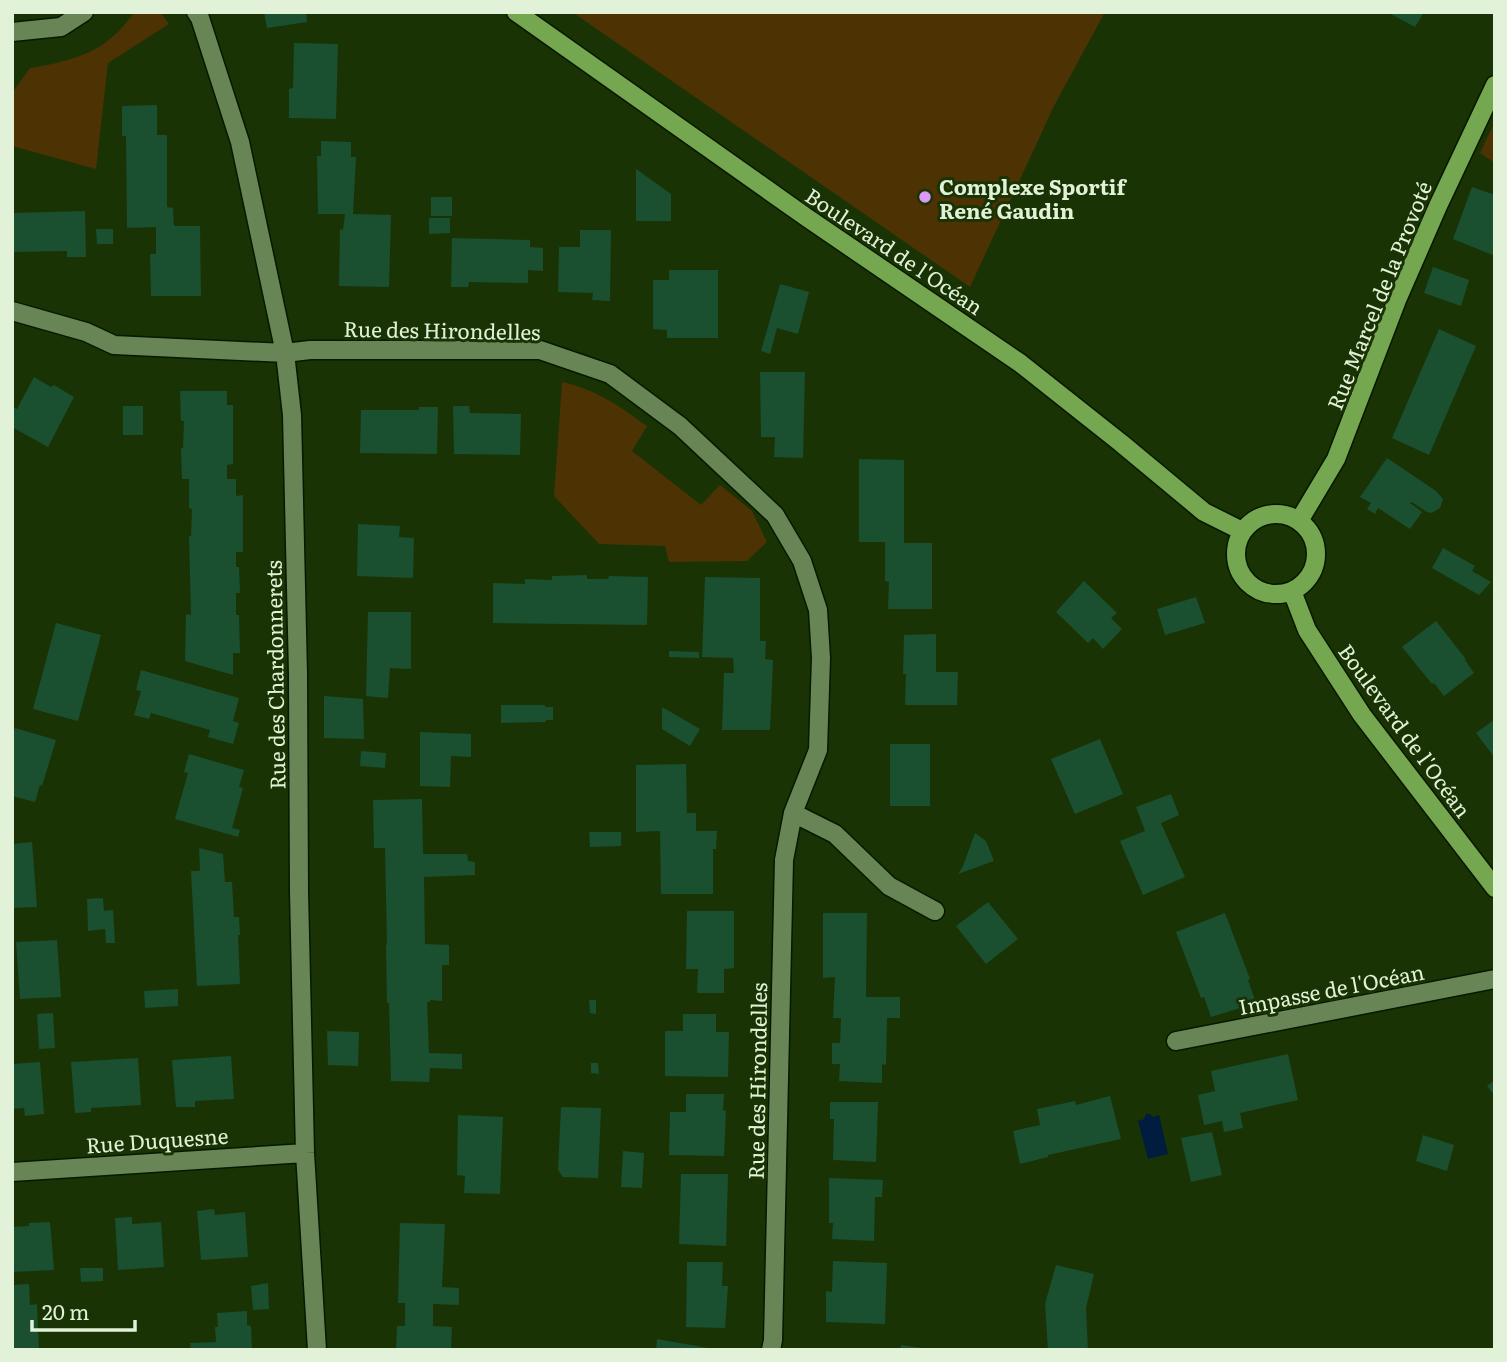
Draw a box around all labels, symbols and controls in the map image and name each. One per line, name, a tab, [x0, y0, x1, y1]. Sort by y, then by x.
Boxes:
place label: Complexe Sportif René Gaudin	[939, 170, 1128, 225]
street label: Rue Marcel de la Provoté	[1318, 176, 1438, 414]
street label: Boulevard de l'Océan	[800, 179, 990, 321]
marker: Complexe Sportif René Gaudin	[917, 189, 933, 205]
street label: Rue des Hirondelles	[343, 312, 541, 346]
street label: Rue des Chardonnerets	[256, 560, 292, 790]
street label: Boulevard de l'Océan	[1332, 637, 1480, 823]
street label: Impasse de l'Océan	[1236, 955, 1427, 1021]
street label: Rue des Hirondelles	[739, 982, 773, 1180]
street label: Rue Duquesne	[85, 1119, 229, 1159]
scale bar	[32, 1288, 135, 1332]
text: 20 m	[42, 1295, 89, 1326]

